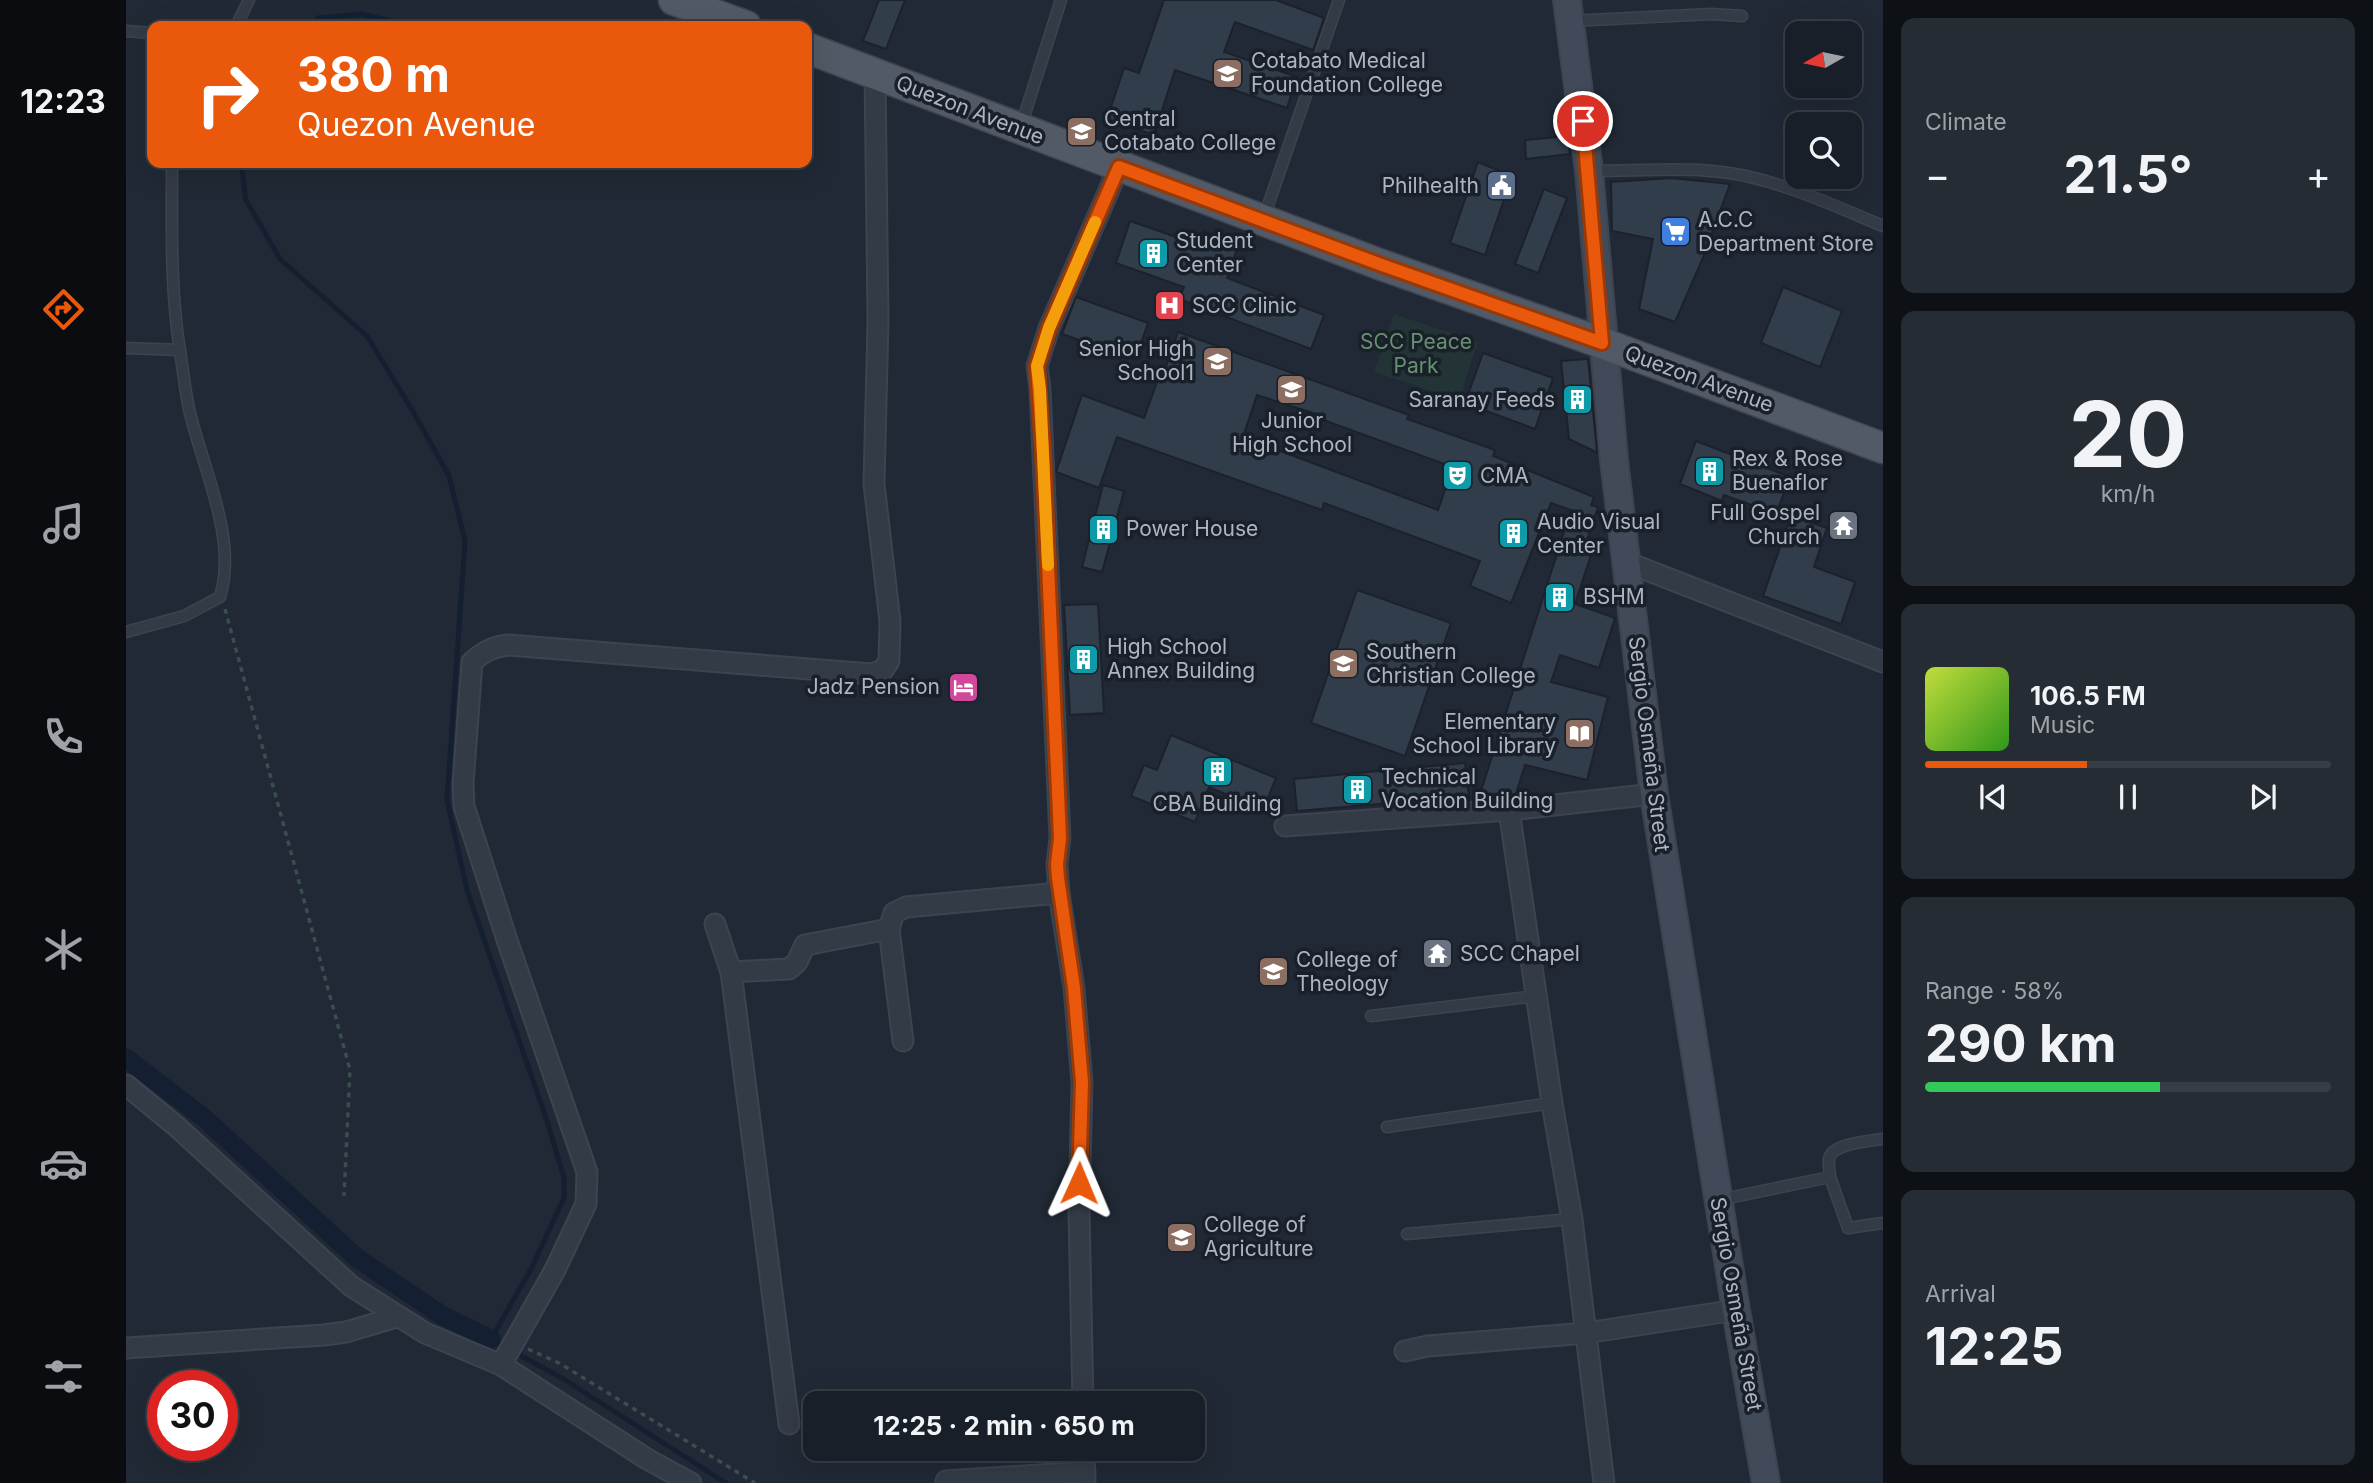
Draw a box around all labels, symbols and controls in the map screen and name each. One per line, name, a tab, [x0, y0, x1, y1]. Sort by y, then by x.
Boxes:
north arrow	[1785, 21, 1862, 98]
map controls	[1785, 21, 1862, 189]
text: 380 m	[297, 45, 450, 104]
place label: Cotabato Medical Foundation College	[1251, 48, 1443, 97]
icon: right	[182, 49, 273, 140]
school or university icon: Cotabato Medical Foundation College	[1211, 56, 1245, 90]
street label: Quezon Avenue	[893, 70, 1048, 149]
text: 12:23	[20, 82, 106, 121]
pin	[1553, 91, 1613, 151]
icon: arrive	[1564, 102, 1602, 140]
text: Quezon Avenue	[297, 105, 535, 144]
place label: Central Cotabato College	[1104, 106, 1276, 155]
text: Climate	[1925, 108, 2007, 136]
button: search	[1785, 112, 1862, 189]
school or university icon: Central Cotabato College	[1064, 114, 1098, 148]
text: 21.5°	[2063, 143, 2193, 206]
text: −	[1925, 152, 1950, 198]
text: +	[2306, 152, 2331, 198]
public building icon: Philhealth	[1485, 169, 1519, 203]
place label: Philhealth	[1382, 173, 1479, 198]
place label: A.C.C Department Store	[1698, 207, 1874, 256]
supermarket icon: A.C.C Department Store	[1658, 215, 1692, 249]
place label: Student Center	[1176, 228, 1253, 277]
building icon: Student Center	[1136, 236, 1170, 270]
icon: directions	[39, 285, 88, 334]
hospital icon: SCC Clinic	[1152, 289, 1186, 323]
place label: SCC Clinic	[1192, 293, 1297, 318]
park label: SCC Peace Park	[1360, 329, 1472, 378]
place label: Senior High School1	[1078, 336, 1194, 385]
street label: Quezon Avenue	[1621, 340, 1777, 417]
school or university icon: Senior High School1	[1200, 344, 1234, 378]
school or university icon: Junior High School	[1275, 372, 1309, 406]
text: 20	[2069, 379, 2187, 489]
building icon: Saranay Feeds	[1561, 383, 1595, 417]
place label: Saranay Feeds	[1408, 387, 1555, 412]
place label: Junior High School	[1232, 408, 1352, 457]
place label: Rex & Rose Buenaflor	[1732, 446, 1843, 495]
building icon: Rex & Rose Buenaflor	[1692, 454, 1726, 488]
theatre icon: CMA	[1440, 459, 1474, 493]
place label: CMA	[1480, 463, 1529, 488]
text: km/h	[2101, 480, 2155, 508]
icon: music	[39, 499, 88, 548]
place label: Full Gospel Church	[1710, 500, 1820, 549]
temple icon: Full Gospel Church	[1826, 508, 1860, 542]
place label: Audio Visual Center	[1537, 509, 1660, 558]
building icon: Power House	[1086, 512, 1120, 546]
place label: Power House	[1126, 516, 1258, 541]
building icon: Audio Visual Center	[1497, 517, 1531, 551]
building icon: BSHM	[1543, 580, 1577, 614]
place label: BSHM	[1583, 584, 1645, 609]
place label: High School Annex Building	[1107, 634, 1255, 683]
street label: Sergio Osmeña Street	[1624, 635, 1675, 853]
place label: Southern Christian College	[1366, 639, 1536, 688]
building icon: High School Annex Building	[1067, 642, 1101, 676]
school or university icon: Southern Christian College	[1326, 647, 1360, 681]
hotel icon: Jadz Pension	[946, 670, 980, 704]
place label: Jadz Pension	[807, 674, 940, 699]
text: 106.5 FM	[2030, 680, 2146, 711]
place label: Elementary School Library	[1412, 709, 1556, 758]
text: Music	[2030, 711, 2095, 739]
icon: phone	[39, 712, 88, 761]
library icon: Elementary School Library	[1562, 717, 1596, 751]
building icon: CBA Building	[1200, 755, 1234, 789]
place label: Technical Vocation Building	[1381, 764, 1553, 813]
building icon: Technical Vocation Building	[1341, 772, 1375, 806]
icon: previous	[1974, 778, 2012, 816]
icon: pause	[2109, 778, 2147, 816]
icon: next	[2244, 778, 2282, 816]
place label: CBA Building	[1152, 791, 1282, 816]
icon: climate	[39, 925, 88, 974]
temple icon: SCC Chapel	[1420, 937, 1454, 971]
place label: SCC Chapel	[1460, 941, 1580, 966]
place label: College of Theology	[1296, 947, 1398, 996]
school or university icon: College of Theology	[1256, 955, 1290, 989]
text: Range · 58%	[1925, 977, 2064, 1005]
text: 290 km	[1925, 1012, 2117, 1075]
icon: car	[39, 1139, 88, 1188]
position arrow	[1042, 1146, 1116, 1220]
street label: Sergio Osmeña Street	[1705, 1195, 1768, 1413]
place label: College of Agriculture	[1204, 1212, 1314, 1261]
school or university icon: College of Agriculture	[1164, 1220, 1198, 1254]
text: Arrival	[1925, 1280, 1996, 1308]
text: 12:25	[1925, 1315, 2064, 1378]
icon: filters	[39, 1352, 88, 1401]
speed limit sign: 30	[147, 1370, 238, 1461]
text: 12:25 · 2 min · 650 m	[873, 1410, 1135, 1441]

